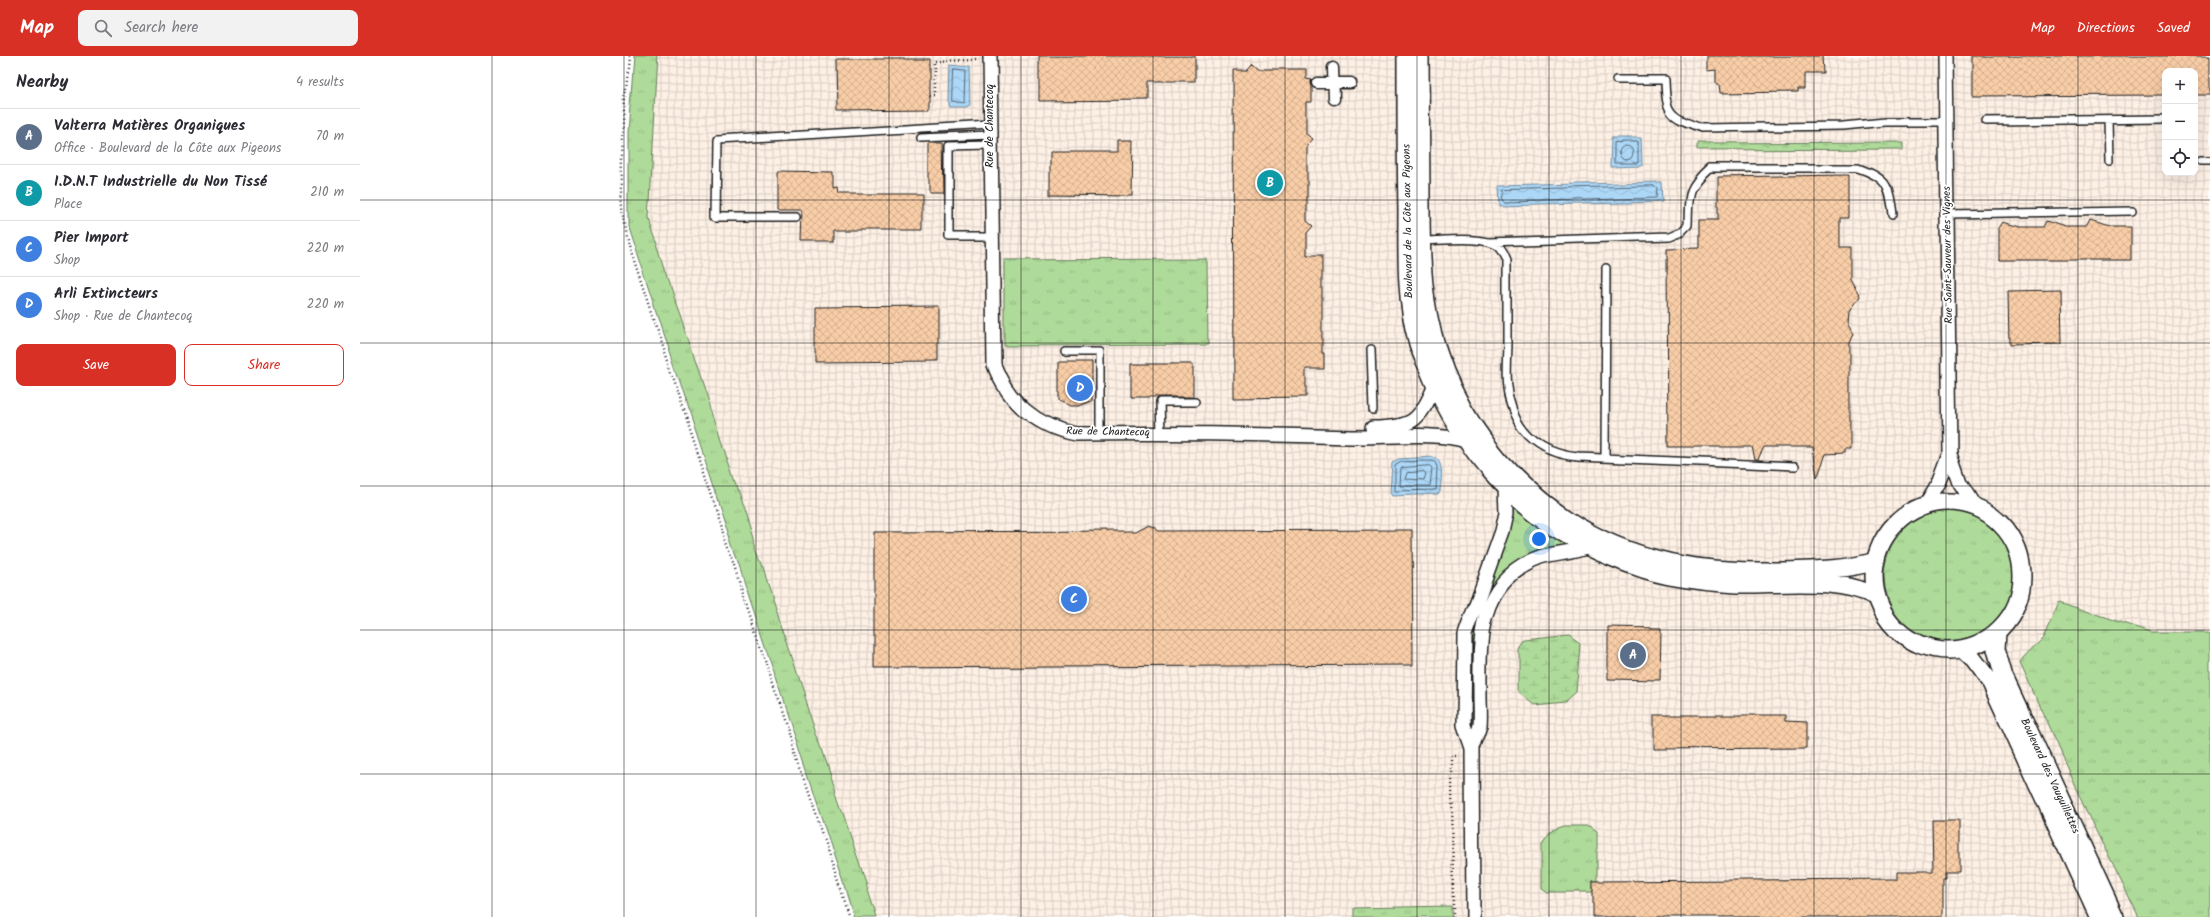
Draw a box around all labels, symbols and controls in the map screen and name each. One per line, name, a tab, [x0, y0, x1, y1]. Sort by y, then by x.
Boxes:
search box	[78, 10, 358, 46]
text: Map	[20, 13, 54, 43]
text: Search here	[124, 16, 198, 40]
icon: search	[92, 17, 114, 39]
text: Map	[2030, 17, 2055, 39]
text: Directions	[2077, 17, 2135, 39]
text: Saved	[2157, 17, 2190, 39]
map controls	[2162, 68, 2198, 176]
button: +	[2162, 68, 2198, 104]
text: Nearby	[16, 69, 68, 96]
text: 4 results	[296, 72, 344, 93]
street label: Rue de Chantecoq	[981, 84, 999, 168]
button: −	[2162, 104, 2198, 140]
text: Valterra Matières Organiques	[54, 114, 245, 138]
text: A	[25, 126, 33, 147]
text: 70 m	[316, 126, 344, 147]
text: Office · Boulevard de la Côte aux Pigeons	[54, 138, 281, 159]
button: locate	[2162, 140, 2198, 176]
street label: Boulevard de la Côte aux Pigeons	[1398, 143, 1418, 298]
pin: B	[1257, 168, 1283, 198]
text: I.D.N.T Industrielle du Non Tissé	[54, 170, 267, 194]
text: B	[25, 182, 33, 203]
text: 210 m	[310, 182, 344, 203]
street label: Rue Saint-Sauveur des Vignes	[1938, 186, 1958, 324]
text: Place	[54, 194, 82, 215]
text: Pier Import	[54, 226, 129, 250]
text: C	[25, 238, 33, 259]
text: 220 m	[307, 238, 344, 259]
text: Shop	[54, 250, 80, 271]
text: Arli Extincteurs	[54, 282, 158, 306]
text: D	[25, 294, 33, 315]
text: 220 m	[307, 294, 344, 315]
text: Shop · Rue de Chantecoq	[54, 306, 192, 327]
button: Save	[16, 344, 176, 386]
button: Share	[184, 344, 344, 386]
pin: D	[1067, 373, 1093, 403]
street label: Rue de Chantecoq	[1066, 422, 1150, 442]
your location	[1529, 529, 1549, 549]
pin: C	[1061, 584, 1087, 614]
pin: A	[1620, 640, 1646, 670]
street label: Boulevard des Vauguillettes	[2015, 715, 2085, 837]

